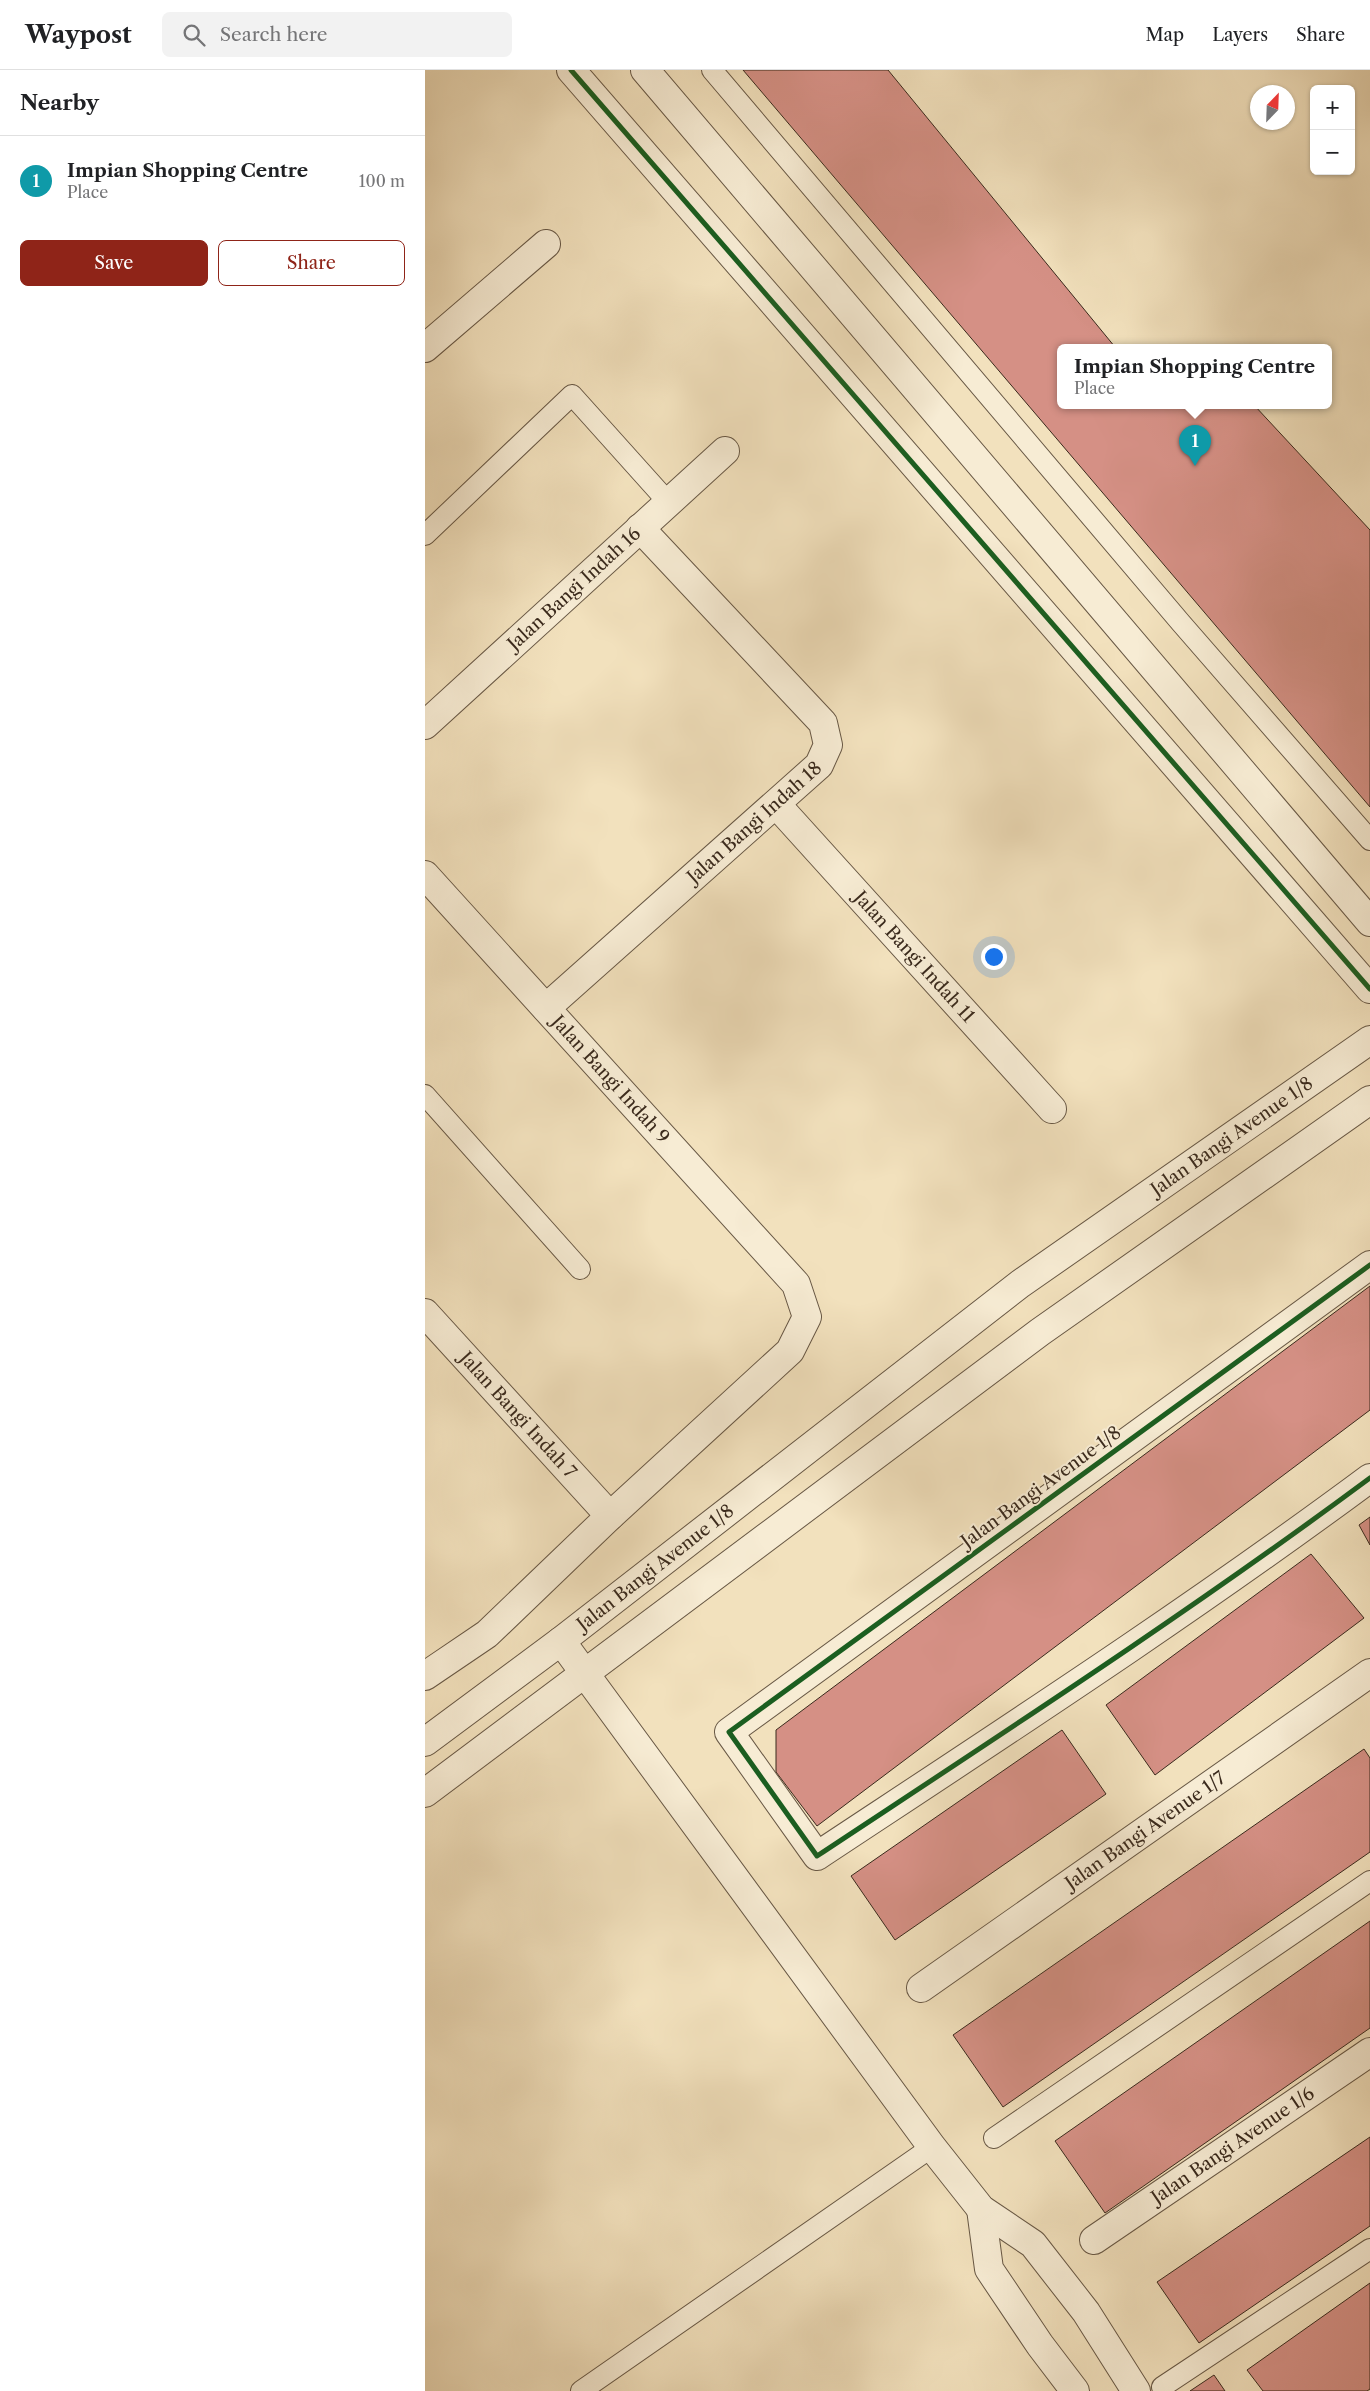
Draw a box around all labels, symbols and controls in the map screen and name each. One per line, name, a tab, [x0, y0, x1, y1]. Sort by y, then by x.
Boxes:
search box	[162, 12, 512, 57]
text: Waypost	[25, 20, 132, 49]
icon: search	[180, 21, 208, 49]
text: Search here	[220, 23, 327, 46]
text: Map	[1146, 24, 1184, 46]
text: Layers	[1212, 24, 1268, 46]
text: Share	[1296, 24, 1345, 46]
north arrow	[1250, 85, 1295, 130]
map controls	[1310, 85, 1355, 175]
button: +	[1310, 85, 1355, 130]
text: Nearby	[20, 90, 99, 115]
button: −	[1310, 130, 1355, 175]
text: Impian Shopping Centre	[67, 159, 308, 182]
text: 1	[32, 171, 40, 191]
text: 100 m	[359, 171, 405, 191]
text: Place	[67, 182, 108, 202]
button: Save	[20, 240, 208, 286]
button: Share	[218, 240, 405, 286]
popup	[1057, 344, 1332, 409]
text: Impian Shopping Centre	[1074, 355, 1315, 378]
text: Place	[1074, 378, 1115, 398]
pin: 1	[1179, 425, 1211, 466]
street label: Jalan Bangi Indah 16	[501, 522, 645, 657]
street label: Jalan Bangi Indah 18	[680, 757, 826, 890]
street label: Jalan Bangi Indah 11	[847, 884, 980, 1027]
your location	[981, 944, 1007, 970]
street label: Jalan Bangi Indah 9	[545, 1009, 674, 1148]
street label: Jalan Bangi Avenue 1/8	[1144, 1072, 1317, 1202]
street label: Jalan Bangi Indah 7	[453, 1345, 581, 1483]
street label: Jalan Bangi Avenue 1/8	[954, 1422, 1125, 1554]
street label: Jalan Bangi Avenue 1/8	[570, 1500, 738, 1637]
street label: Jalan Bangi Avenue 1/7	[1058, 1767, 1230, 1896]
street label: Jalan Bangi Avenue 1/6	[1145, 2082, 1318, 2210]

